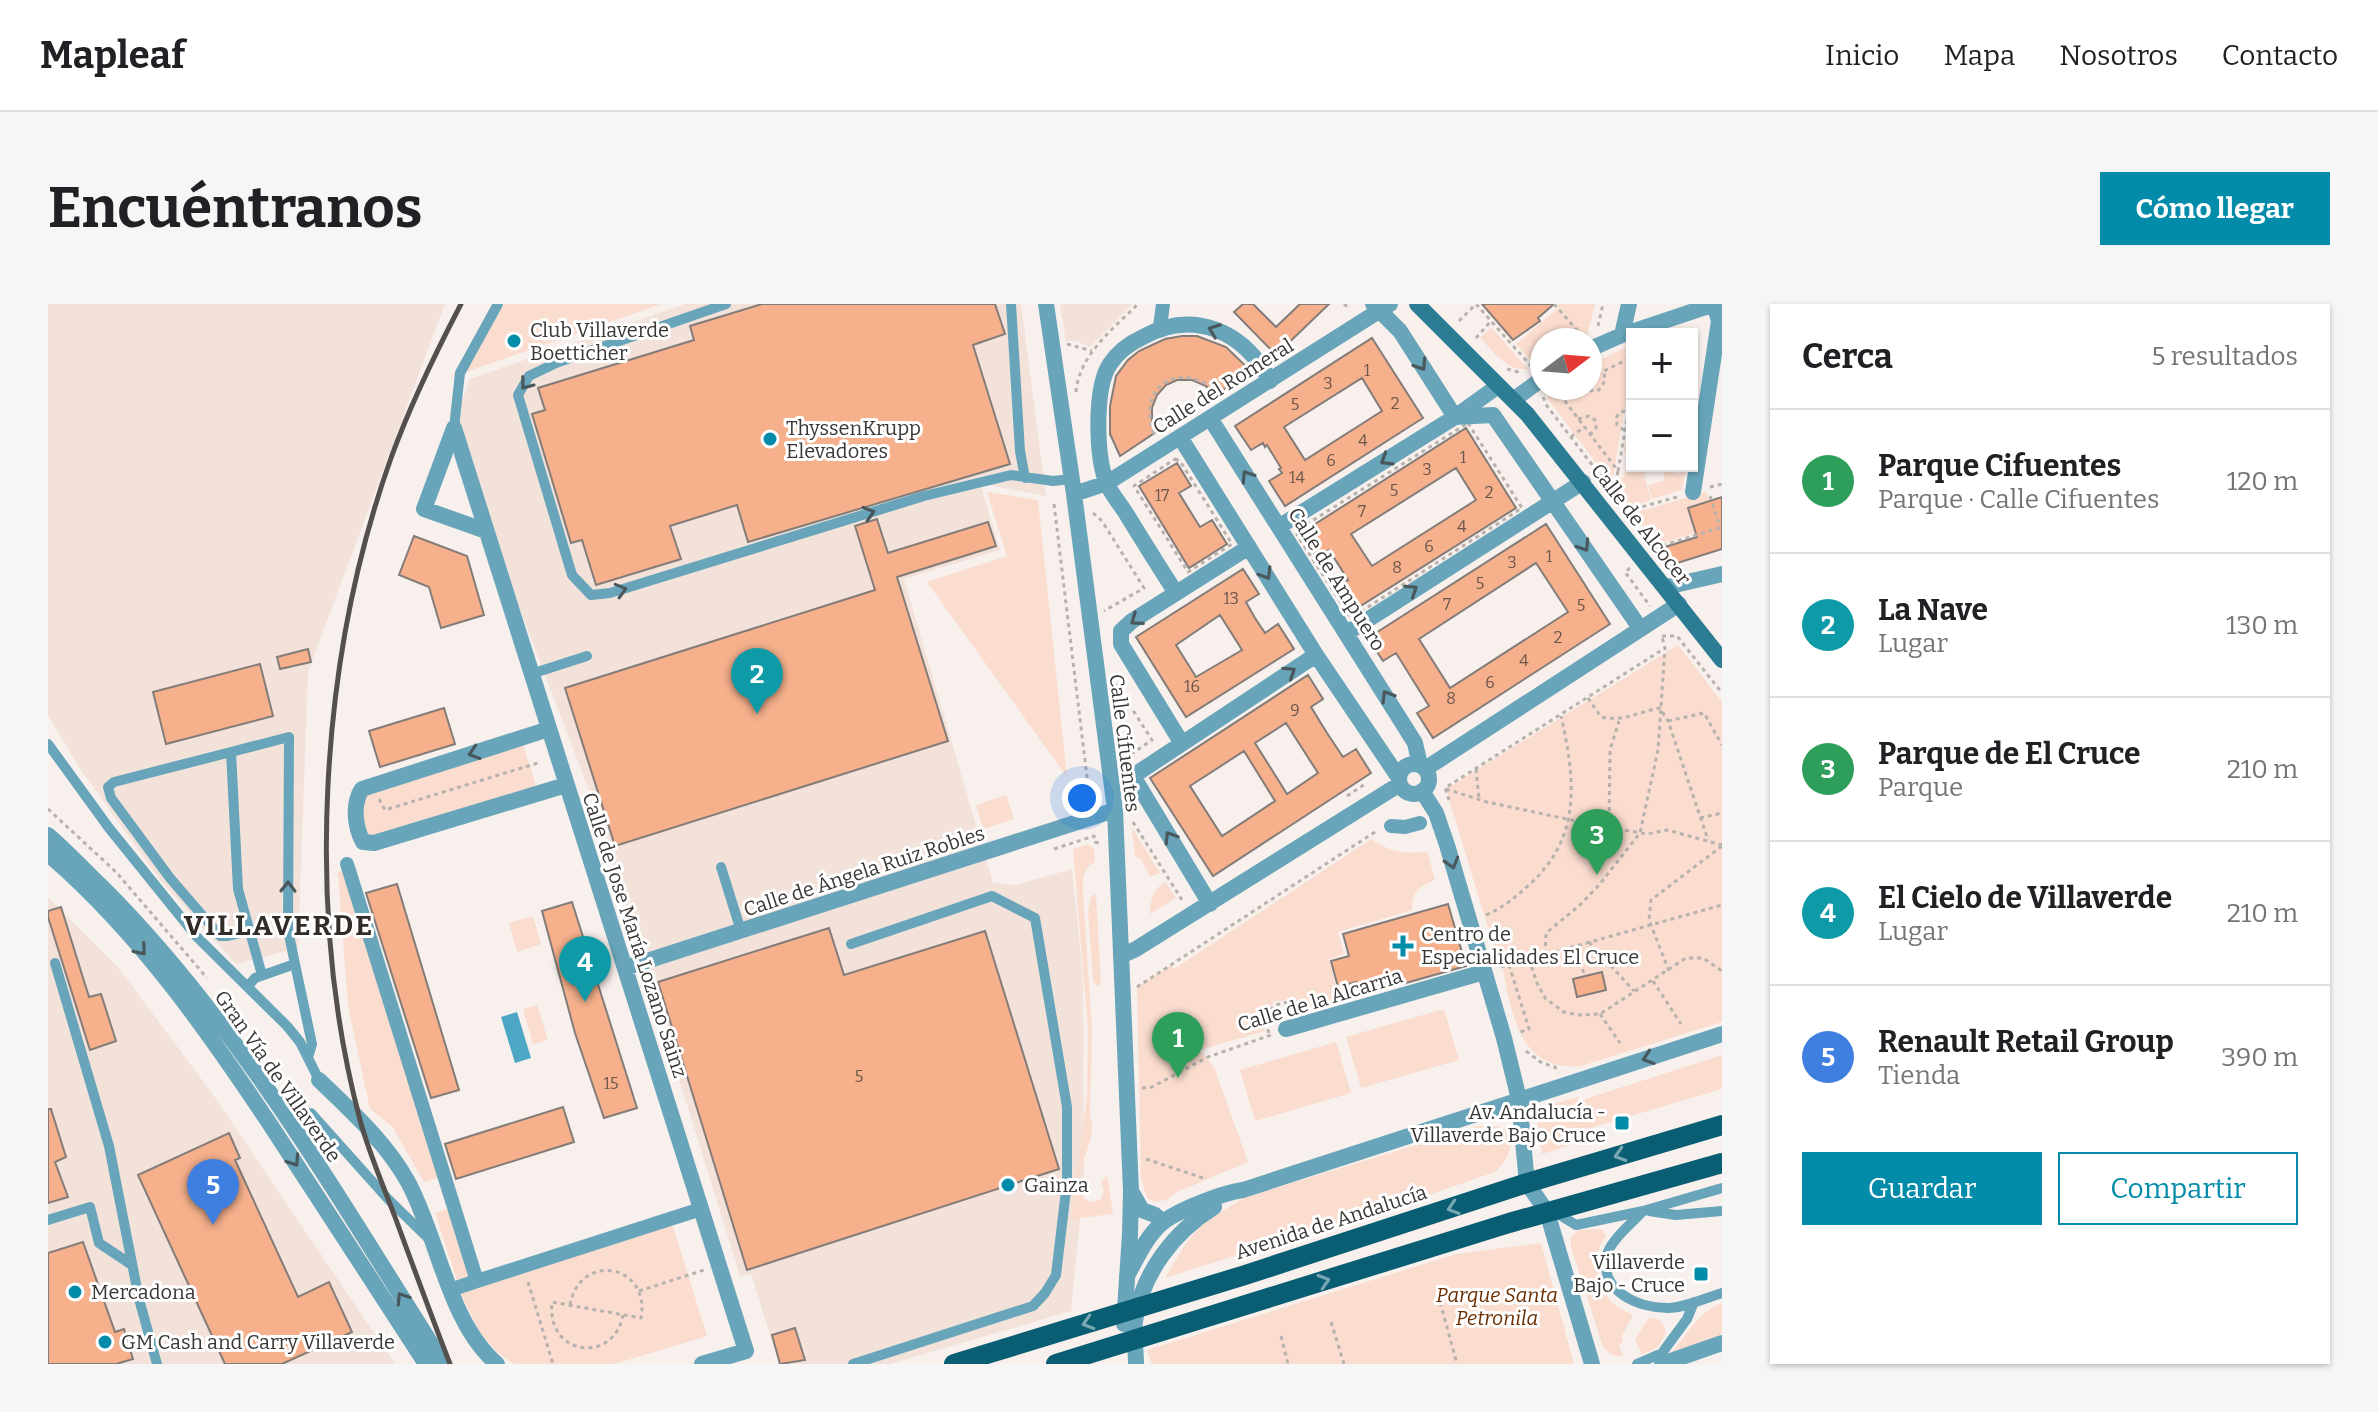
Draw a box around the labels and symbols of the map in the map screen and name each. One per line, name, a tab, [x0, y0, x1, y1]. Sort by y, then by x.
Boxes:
place label: Club Villaverde Boetticher	[530, 318, 669, 365]
one-way arrow	[1208, 323, 1222, 340]
north arrow	[1530, 328, 1602, 400]
marker: Club Villaverde Boetticher	[505, 332, 523, 350]
street label: Calle del Romeral	[1148, 333, 1298, 439]
one-way arrow	[1412, 356, 1427, 370]
house number: 1	[1364, 361, 1371, 380]
house number: 3	[1323, 374, 1333, 393]
one-way arrow	[521, 375, 536, 390]
house number: 2	[1391, 394, 1399, 413]
house number: 5	[1291, 395, 1299, 414]
place label: ThyssenKrupp Elevadores	[786, 416, 921, 463]
marker: ThyssenKrupp Elevadores	[761, 430, 779, 448]
house number: 4	[1358, 431, 1368, 450]
house number: 1	[1460, 448, 1467, 467]
one-way arrow	[1380, 450, 1395, 465]
house number: 6	[1326, 451, 1336, 470]
street label: Calle de Alcocer	[1586, 459, 1696, 590]
house number: 3	[1422, 460, 1432, 479]
house number: 14	[1289, 468, 1306, 487]
one-way arrow	[1242, 470, 1257, 485]
house number: 5	[1390, 481, 1398, 500]
house number: 2	[1485, 483, 1493, 502]
house number: 17	[1155, 486, 1169, 505]
house number: 7	[1358, 502, 1366, 521]
street label: Calle de Ampuero	[1283, 503, 1391, 655]
one-way arrow	[862, 507, 876, 523]
house number: 4	[1457, 517, 1467, 536]
house number: 6	[1424, 537, 1434, 556]
one-way arrow	[1574, 538, 1589, 552]
house number: 1	[1546, 547, 1553, 566]
house number: 3	[1507, 553, 1517, 572]
house number: 8	[1392, 558, 1402, 577]
one-way arrow	[1256, 565, 1271, 580]
house number: 5	[1476, 574, 1484, 593]
one-way arrow	[613, 583, 627, 599]
one-way arrow	[1404, 585, 1418, 600]
house number: 13	[1223, 589, 1239, 608]
house number: 7	[1443, 595, 1451, 614]
house number: 5	[1577, 596, 1585, 615]
one-way arrow	[1130, 610, 1145, 624]
house number: 2	[1554, 628, 1562, 647]
pin: 2	[731, 648, 783, 714]
house number: 4	[1519, 651, 1529, 670]
one-way arrow	[1281, 666, 1296, 681]
street label: Calle Cifuentes	[1105, 673, 1145, 813]
house number: 6	[1485, 673, 1495, 692]
house number: 16	[1184, 677, 1200, 696]
house number: 8	[1446, 689, 1456, 708]
one-way arrow	[1381, 690, 1396, 705]
house number: 9	[1290, 701, 1300, 720]
one-way arrow	[468, 743, 482, 759]
your location	[1062, 778, 1102, 818]
street label: Calle de Jose María Lozano Sainz	[577, 789, 693, 1081]
pin: 3	[1571, 809, 1623, 875]
street label: Calle de Ángela Ruiz Robles	[740, 821, 988, 921]
one-way arrow	[1165, 831, 1180, 846]
one-way arrow	[1443, 856, 1459, 870]
one-way arrow	[279, 880, 297, 893]
district label: VILLAVERDE	[184, 909, 374, 942]
place label: Centro de Especialidades El Cruce	[1421, 922, 1639, 969]
marker: Centro de Especialidades El Cruce	[1392, 935, 1414, 957]
pin: 4	[559, 936, 611, 1002]
one-way arrow	[131, 941, 146, 955]
street label: Calle de la Alcarria	[1235, 963, 1406, 1037]
street label: Gran Vía de Villaverde	[210, 986, 346, 1166]
pin: 1	[1152, 1012, 1204, 1078]
one-way arrow	[1641, 1049, 1655, 1065]
house number: 5	[855, 1067, 863, 1086]
house number: 15	[603, 1074, 619, 1093]
place label: Av. Andalucía - Villaverde Bajo Cruce	[1411, 1100, 1606, 1148]
marker: Av. Andalucía - Villaverde Bajo Cruce	[1613, 1114, 1631, 1132]
one-way arrow	[1614, 1146, 1628, 1162]
one-way arrow	[284, 1152, 299, 1166]
pin: 5	[187, 1159, 239, 1225]
place label: Gainza	[1024, 1173, 1089, 1197]
marker: Gainza	[999, 1176, 1017, 1194]
street label: Avenida de Andalucía	[1232, 1180, 1430, 1264]
one-way arrow	[1447, 1199, 1460, 1215]
place label: Villaverde Bajo - Cruce	[1573, 1250, 1685, 1298]
marker: Villaverde Bajo - Cruce	[1692, 1265, 1710, 1283]
one-way arrow	[1316, 1274, 1330, 1290]
place label: Mercadona	[91, 1280, 196, 1304]
marker: Mercadona	[66, 1283, 84, 1301]
park label: Parque Santa Petronila	[1436, 1283, 1558, 1330]
one-way arrow	[397, 1293, 412, 1307]
one-way arrow	[1081, 1314, 1095, 1330]
place label: GM Cash and Carry Villaverde	[121, 1330, 395, 1354]
marker: GM Cash and Carry Villaverde	[96, 1333, 114, 1351]

